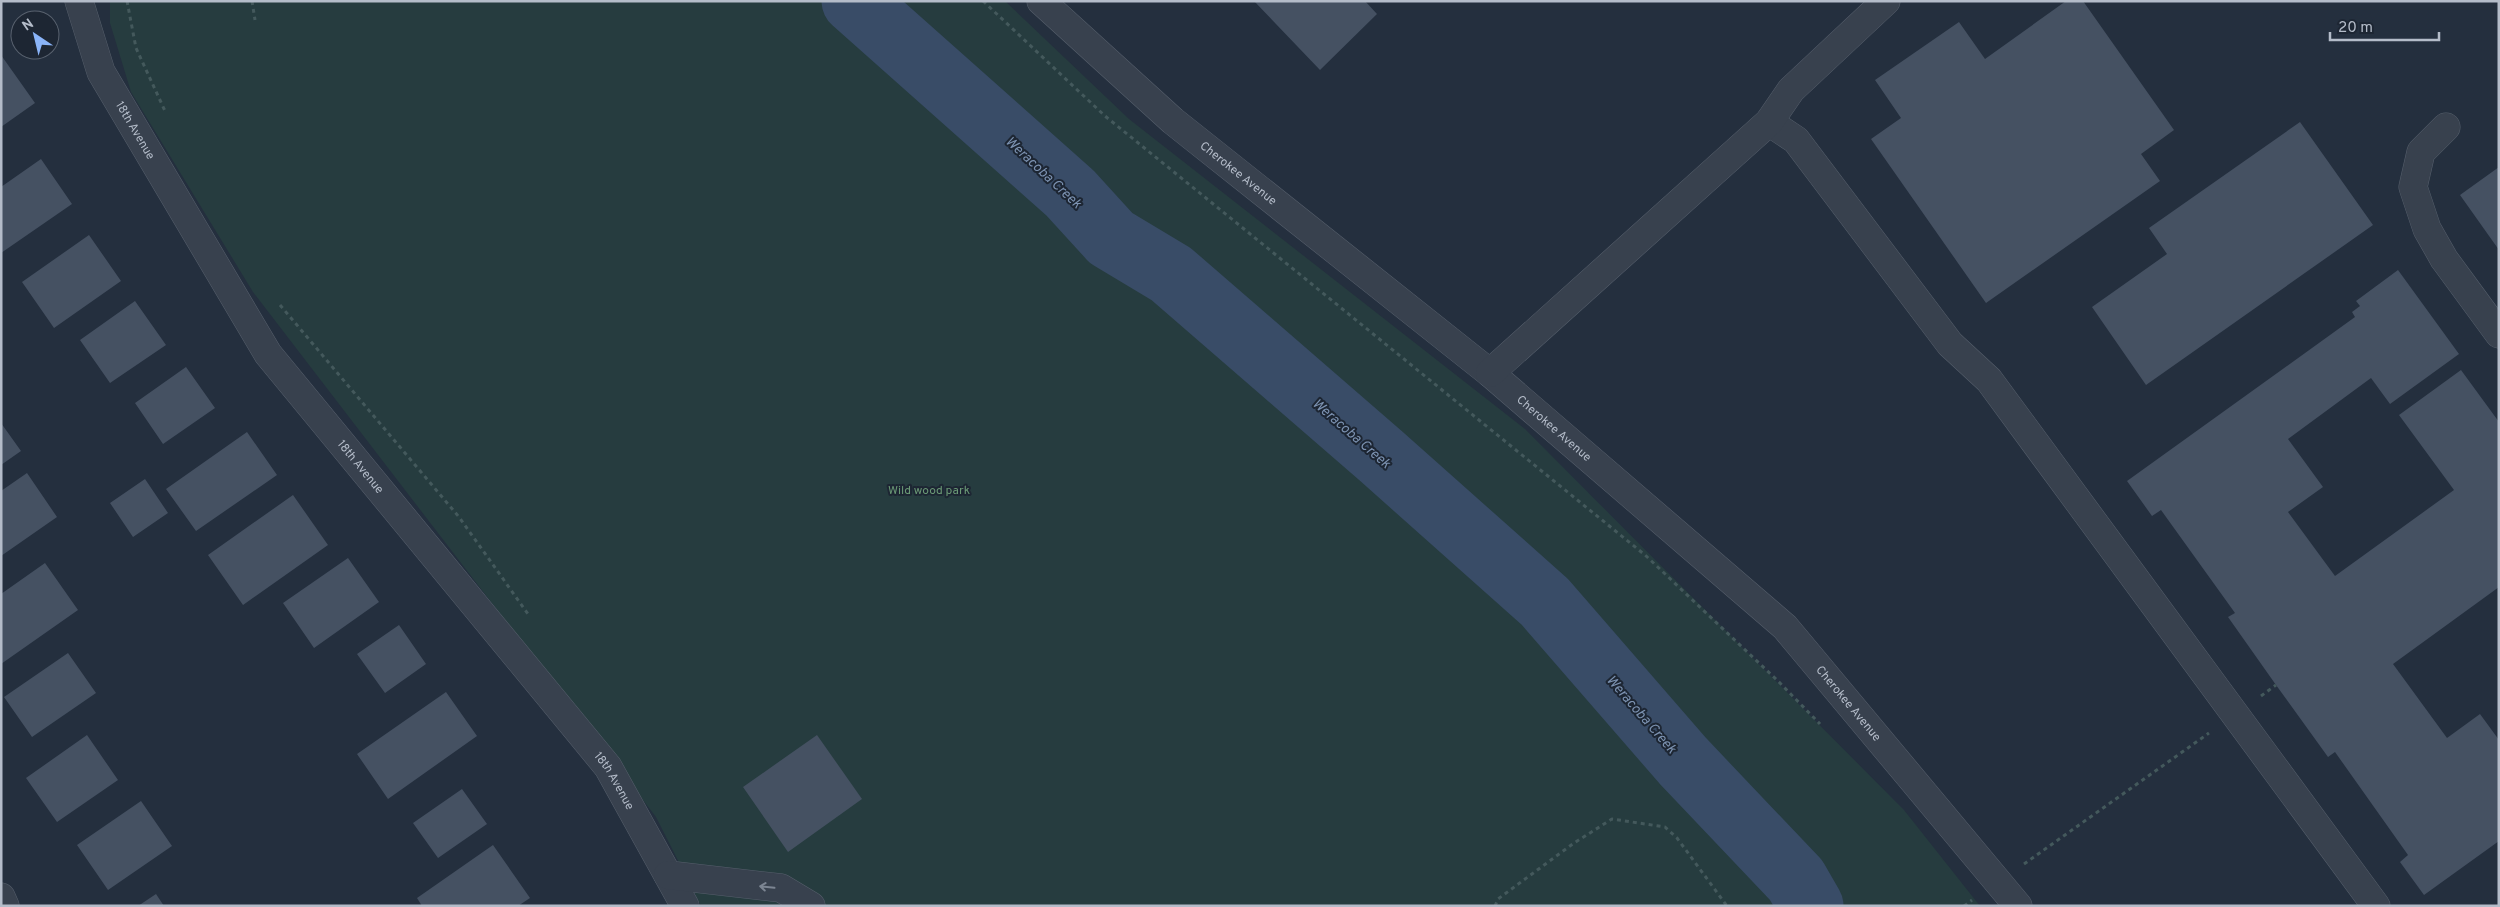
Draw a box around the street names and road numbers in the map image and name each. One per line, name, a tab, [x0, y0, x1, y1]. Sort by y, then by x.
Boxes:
street label: 18th Avenue	[111, 99, 158, 163]
street label: Cherokee Avenue	[1196, 138, 1280, 209]
street label: Cherokee Avenue	[1513, 392, 1594, 466]
street label: 18th Avenue	[333, 437, 387, 498]
street label: Cherokee Avenue	[1812, 663, 1884, 745]
street label: 18th Avenue	[590, 749, 637, 813]

